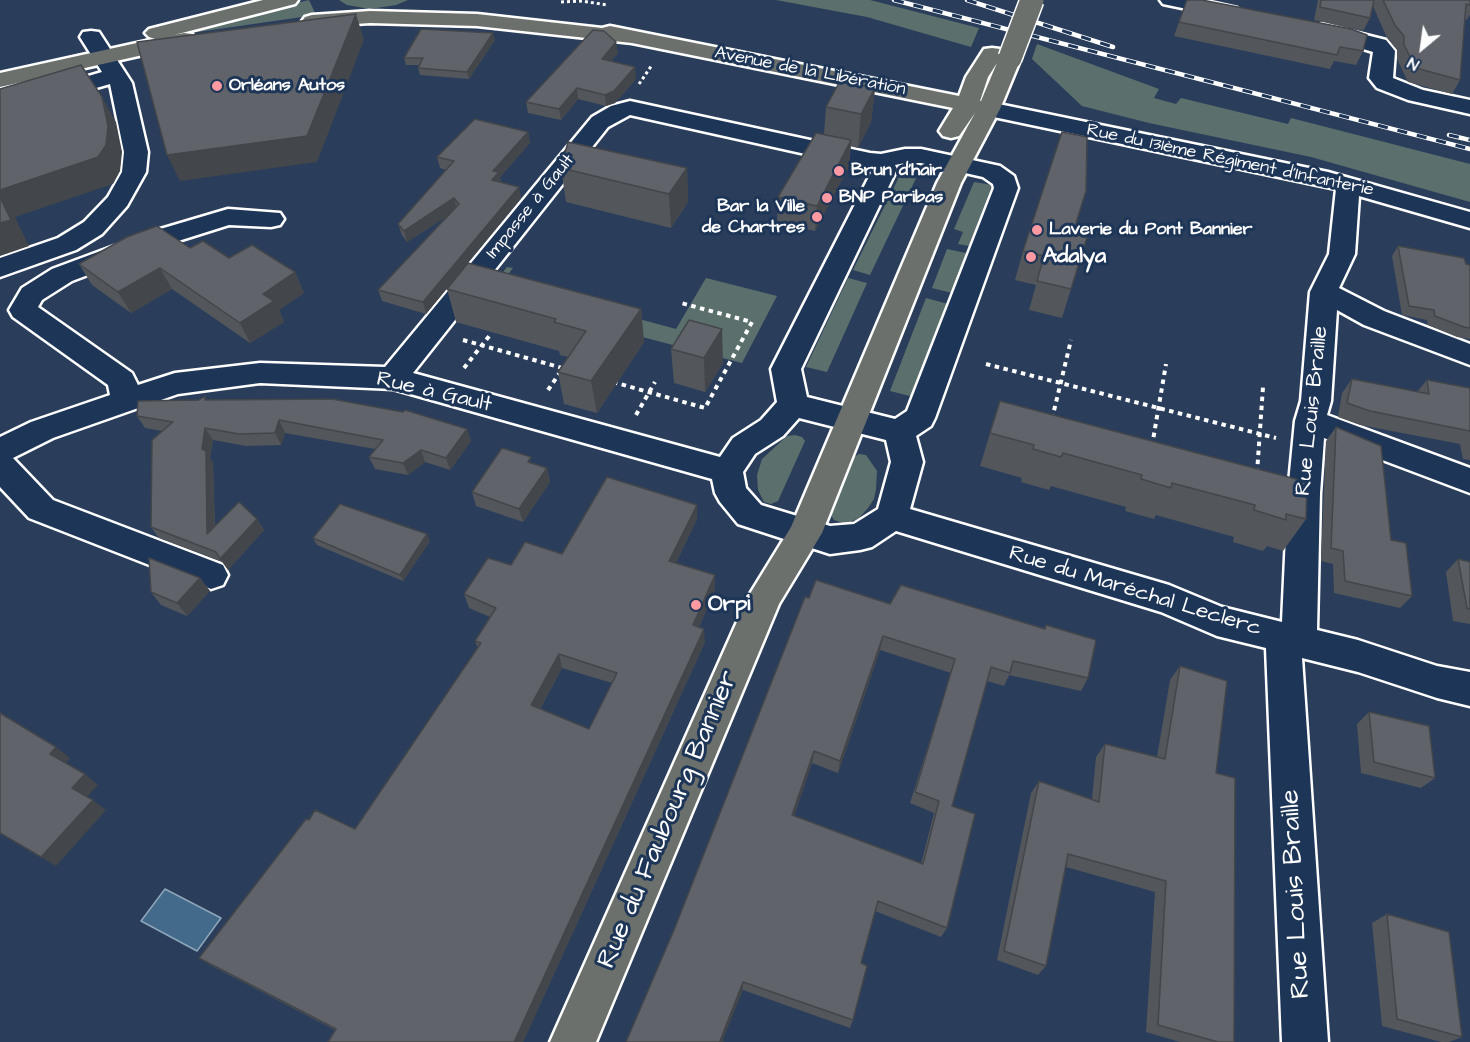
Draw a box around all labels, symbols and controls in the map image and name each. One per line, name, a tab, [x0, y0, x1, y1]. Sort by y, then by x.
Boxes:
north arrow	[1392, 18, 1452, 78]
street label: Avenue de la Libération	[713, 43, 907, 101]
text: N	[1404, 52, 1423, 76]
place label: Orléans Autos	[229, 75, 345, 97]
marker: Orléans Autos	[210, 79, 224, 93]
street label: Rue du 131ème Régiment d'Infanterie	[1085, 120, 1375, 202]
street label: Impasse à Gault	[482, 150, 580, 264]
place label: Brun d'hair	[851, 160, 942, 182]
marker: Brun d'hair	[832, 164, 846, 178]
place label: BNP Paribas	[839, 187, 943, 209]
marker: BNP Paribas	[820, 191, 834, 205]
place label: Bar la Ville de Chartres	[702, 196, 805, 238]
marker: Bar la Ville de Chartres	[810, 210, 824, 224]
place label: Laverie du Pont Bannier	[1049, 219, 1252, 241]
marker: Laverie du Pont Bannier	[1030, 223, 1044, 237]
place label: Adalya	[1043, 244, 1106, 270]
marker: Adalya	[1024, 250, 1038, 264]
street label: Rue Louis Braille	[1291, 325, 1335, 497]
street label: Rue à Gault	[374, 367, 494, 419]
street label: Rue du Maréchal Leclerc	[1005, 541, 1265, 643]
place label: Orpi	[708, 592, 750, 618]
marker: Orpi	[689, 598, 703, 612]
street label: Rue du Faubourg Bannier	[592, 666, 746, 974]
street label: Rue Louis Braille	[1275, 789, 1319, 999]

